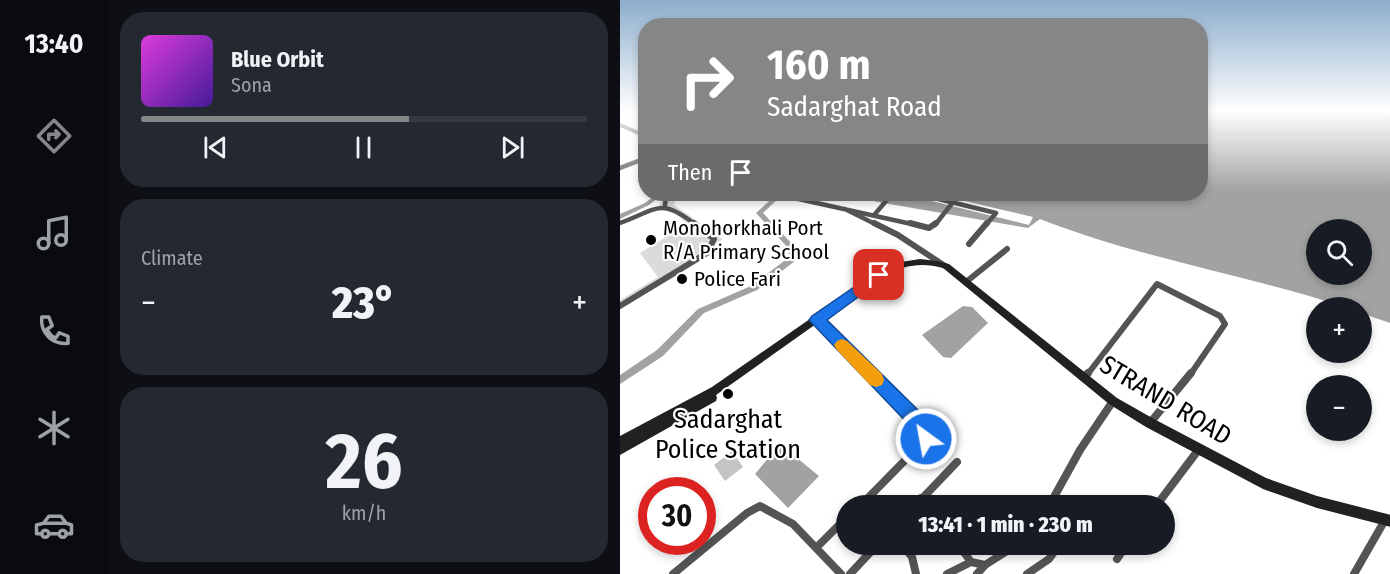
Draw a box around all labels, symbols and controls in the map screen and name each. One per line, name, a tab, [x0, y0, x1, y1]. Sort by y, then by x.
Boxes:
text: 13:40	[25, 28, 83, 60]
text: 160 m	[767, 40, 870, 90]
icon: right	[668, 42, 746, 120]
text: Blue Orbit	[231, 46, 324, 73]
text: Sona	[231, 73, 272, 97]
text: Sadarghat Road	[767, 91, 942, 123]
icon: directions	[33, 115, 75, 157]
icon: previous	[199, 131, 232, 164]
icon: pause	[347, 131, 380, 164]
icon: next	[496, 131, 529, 164]
icon: arrive	[724, 156, 757, 189]
text: Then	[668, 159, 712, 186]
icon: music	[33, 212, 75, 254]
place label: Monohorkhali Port R/A Primary School	[663, 215, 829, 265]
map controls	[1306, 219, 1372, 441]
button: search	[1306, 219, 1372, 285]
marker: Monohorkhali Port R/A Primary School	[644, 233, 658, 247]
text: Climate	[141, 246, 203, 270]
pin	[853, 249, 904, 300]
icon: arrive	[862, 258, 895, 291]
place label: Police Fari	[694, 266, 781, 292]
marker: Police Fari	[675, 272, 689, 286]
text: 23°	[332, 276, 396, 330]
text: −	[141, 283, 156, 323]
text: +	[572, 283, 587, 323]
button: +	[1306, 297, 1372, 363]
icon: phone	[33, 310, 75, 352]
street label: STRAND ROAD	[1094, 349, 1237, 452]
button: −	[1306, 375, 1372, 441]
marker: Sadarghat Police Station	[721, 387, 735, 401]
place label: Sadarghat Police Station	[655, 404, 801, 465]
icon: climate	[33, 407, 75, 449]
position arrow	[894, 407, 958, 471]
text: 26	[326, 415, 402, 509]
speed limit sign: 30	[638, 477, 716, 555]
text: km/h	[342, 501, 386, 525]
icon: car	[33, 504, 75, 546]
text: 13:41 · 1 min · 230 m	[918, 511, 1093, 538]

